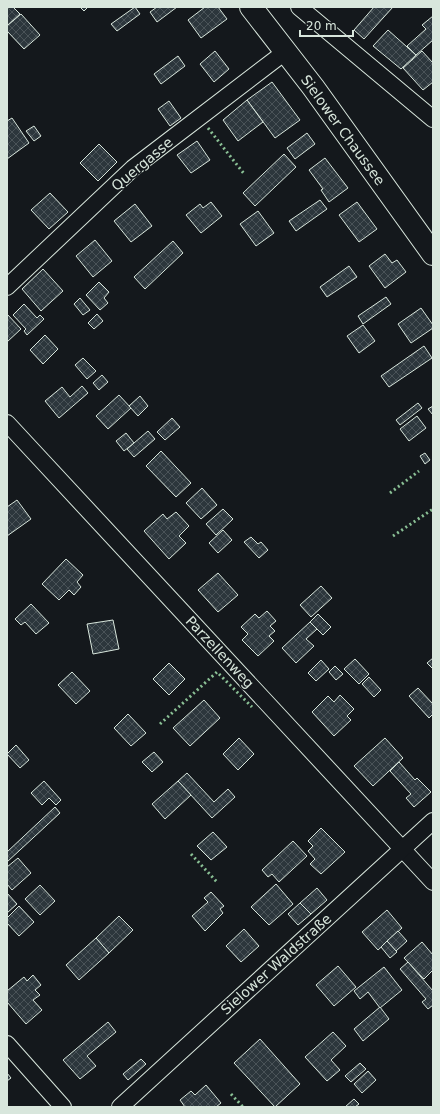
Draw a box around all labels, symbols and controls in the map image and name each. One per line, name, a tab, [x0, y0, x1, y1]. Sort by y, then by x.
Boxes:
scale bar	[300, 12, 353, 38]
text: 20 m	[306, 19, 337, 33]
street label: Sielower Chaussee	[298, 72, 388, 188]
street label: Quergasse	[108, 134, 176, 194]
street label: Parzellenweg	[183, 613, 257, 691]
street label: Sielower Waldstraße	[218, 910, 334, 1018]

